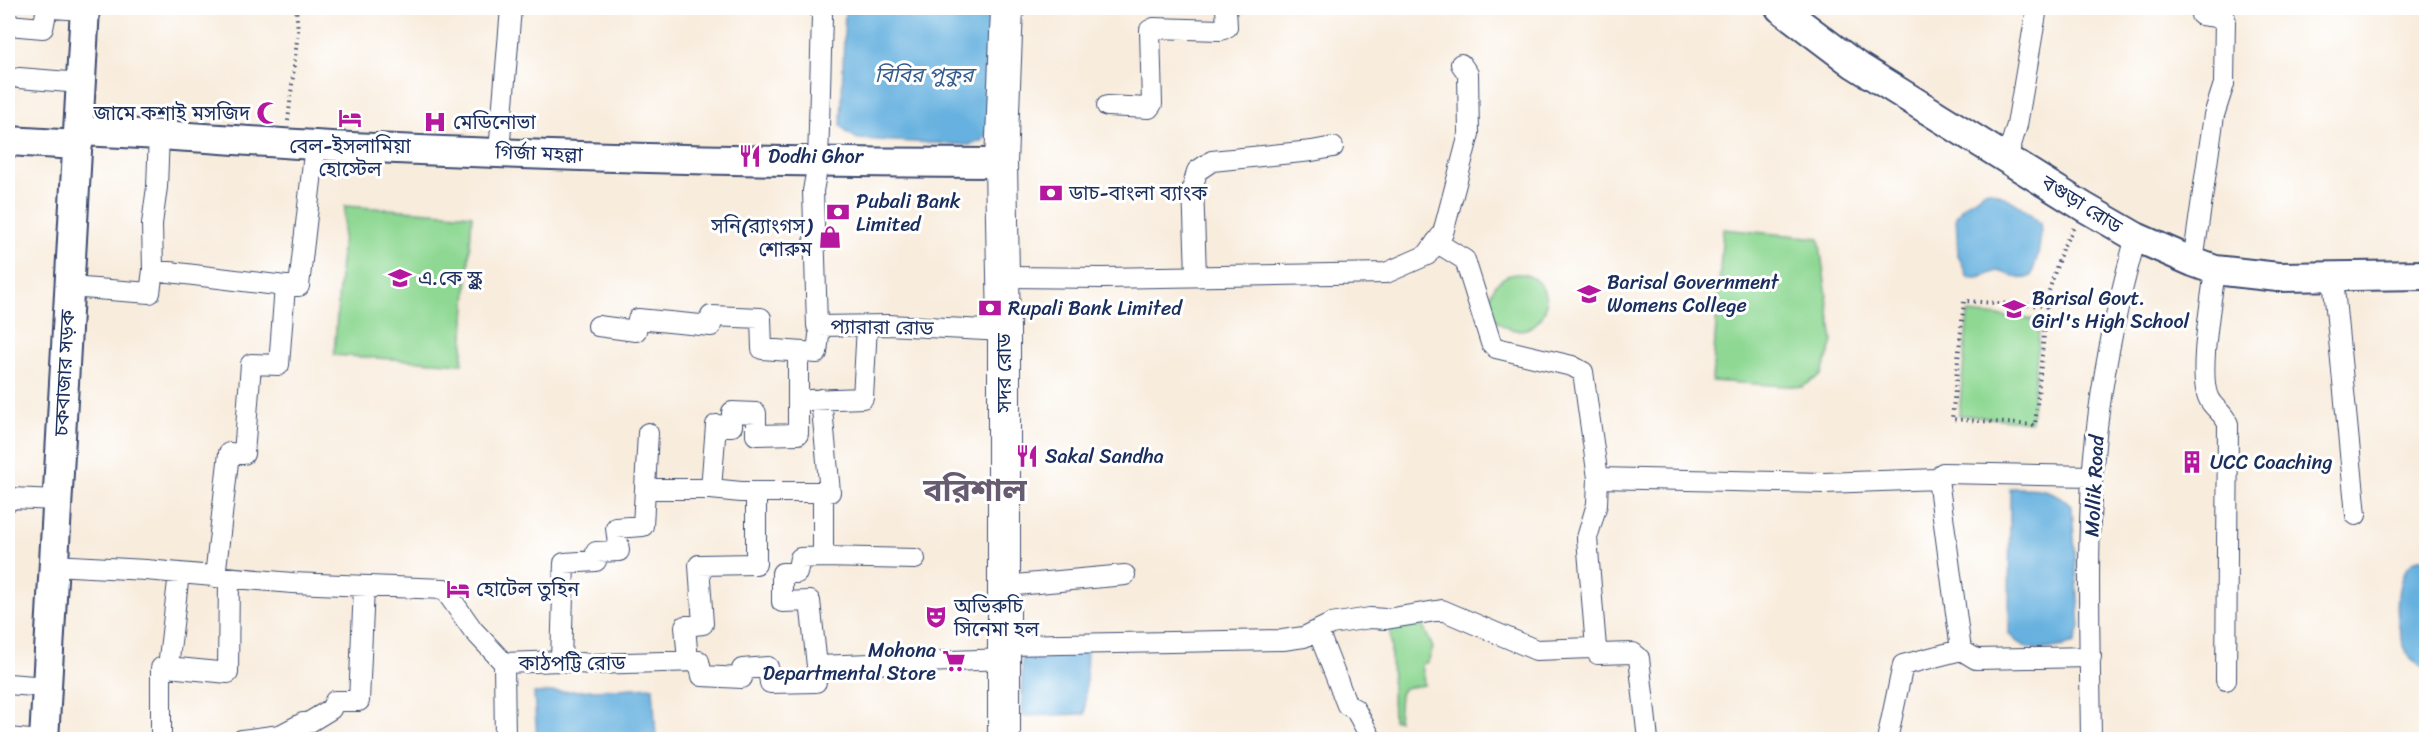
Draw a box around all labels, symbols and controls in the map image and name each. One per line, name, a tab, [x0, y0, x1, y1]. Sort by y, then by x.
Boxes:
water label: বিবির পুকুর	[875, 56, 977, 94]
place label: জামে কশাই মসজিদ	[93, 96, 251, 131]
mosque icon: জামে কশাই মসজিদ	[255, 100, 281, 126]
hotel icon: বেল-ইসলামিয়া হোস্টেল	[337, 105, 363, 131]
place label: মেডিনোভা	[453, 105, 537, 140]
hospital icon: মেডিনোভা	[422, 109, 448, 135]
place label: বেল-ইসলামিয়া হোস্টেল	[289, 129, 411, 187]
street label: গির্জা মহল্লা	[494, 134, 584, 173]
place label: Dodhi Ghor	[768, 139, 865, 174]
restaurant icon: Dodhi Ghor	[737, 143, 763, 169]
street label: বগুড়া রোড	[2033, 165, 2130, 244]
place label: ডাচ-বাংলা ব্যাংক	[1068, 176, 1208, 211]
bank icon: ডাচ-বাংলা ব্যাংক	[1038, 180, 1064, 206]
place label: Pubali Bank Limited	[856, 184, 961, 242]
bank icon: Pubali Bank Limited	[825, 199, 851, 225]
place label: সনি(র‌্যাংগস) শোরুম	[710, 209, 813, 267]
shop icon: সনি(র‌্যাংগস) শোরুম	[817, 224, 843, 250]
place label: এ.কে স্কুল	[418, 261, 483, 296]
school or university icon: এ.কে স্কুল	[387, 265, 413, 291]
place label: Barisal Government Womens College	[1607, 265, 1780, 323]
school or university icon: Barisal Government Womens College	[1576, 281, 1602, 307]
place label: Barisal Govt. Girl's High School	[2032, 281, 2191, 339]
place label: Rupali Bank Limited	[1008, 291, 1183, 326]
bank icon: Rupali Bank Limited	[977, 295, 1003, 321]
school or university icon: Barisal Govt. Girl's High School	[2001, 296, 2027, 322]
street label: চকবাজার সড়ক	[44, 308, 85, 438]
street label: প্যারারা রোড	[830, 309, 935, 346]
street label: সদর রোড	[987, 333, 1022, 414]
street label: Mollik Road	[2074, 433, 2115, 538]
place label: Sakal Sandha	[1045, 439, 1164, 474]
restaurant icon: Sakal Sandha	[1014, 443, 1040, 469]
place label: UCC Coaching	[2210, 445, 2333, 480]
building icon: UCC Coaching	[2179, 449, 2205, 475]
district label: বরিশাল	[922, 462, 1028, 519]
place label: হোটেল তুহিন	[476, 572, 580, 607]
hotel icon: হোটেল তুহিন	[445, 576, 471, 602]
place label: অভিরুচি সিনেমা হল	[953, 589, 1039, 647]
theatre icon: অভিরুচি সিনেমা হল	[923, 604, 949, 630]
place label: Mohona Departmental Store	[763, 633, 936, 691]
street label: কাঠপট্টি রোড	[517, 646, 626, 681]
supermarket icon: Mohona Departmental Store	[941, 648, 967, 674]

